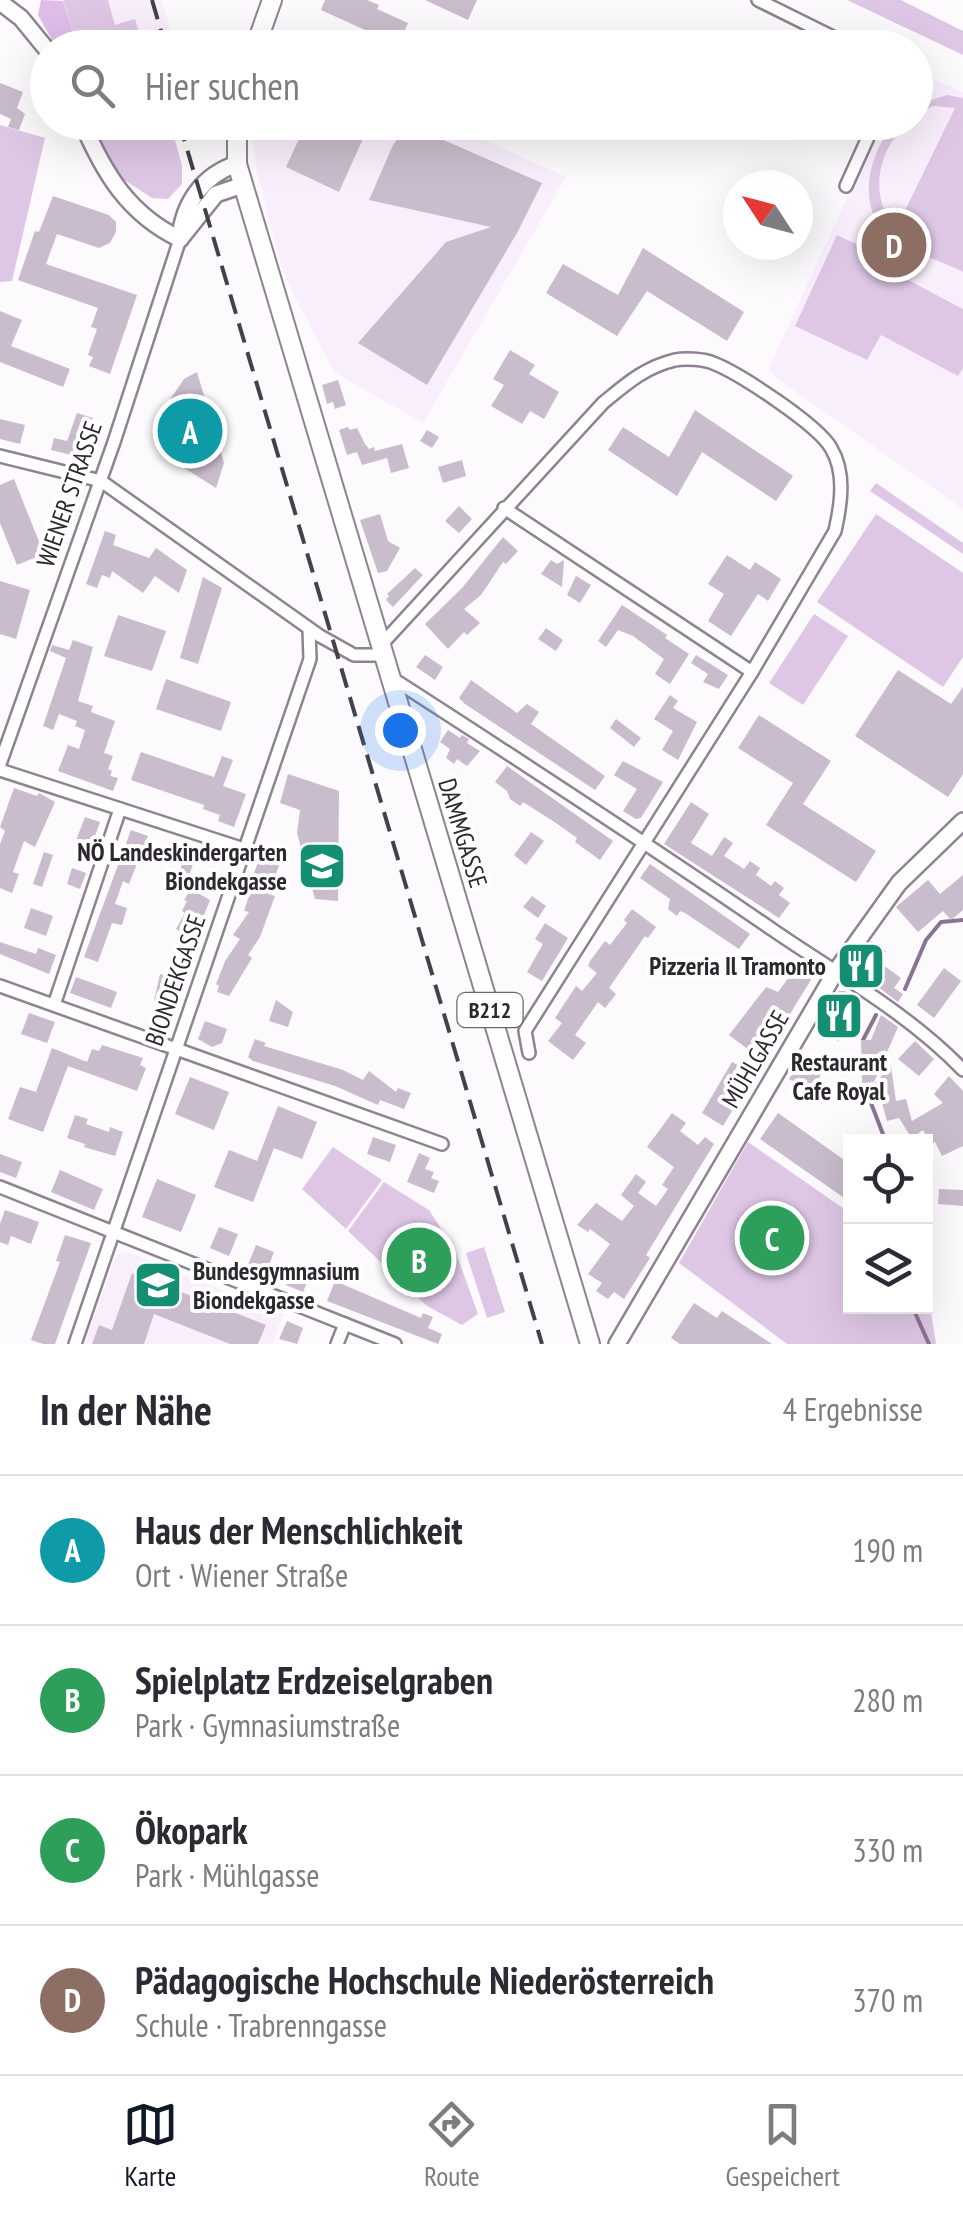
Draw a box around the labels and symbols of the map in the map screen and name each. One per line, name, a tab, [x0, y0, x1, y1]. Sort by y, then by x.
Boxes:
north arrow	[723, 170, 813, 260]
pin: D	[862, 208, 926, 282]
pin: A	[158, 394, 222, 468]
street label: WIENER STRASSE	[29, 417, 109, 571]
your location	[375, 705, 426, 756]
street label: DAMMGASSE	[431, 775, 495, 891]
place label: NÖ Landeskindergarten Biondekgasse	[77, 836, 287, 897]
school or university icon: NÖ Landeskindergarten Biondekgasse	[296, 840, 348, 892]
street label: BIONDEKGASSE	[138, 910, 212, 1050]
restaurant icon: Pizzeria Il Tramonto	[835, 940, 887, 992]
place label: Pizzeria Il Tramonto	[649, 950, 826, 982]
restaurant icon: Restaurant Cafe Royal	[813, 990, 865, 1042]
road number: B212	[458, 993, 522, 1027]
street label: MÜHLGASSE	[714, 1004, 796, 1114]
place label: Restaurant Cafe Royal	[791, 1046, 888, 1107]
pin: C	[740, 1200, 804, 1276]
pin: B	[386, 1222, 452, 1298]
place label: Bundesgymnasium Biondekgasse	[193, 1255, 360, 1316]
school or university icon: Bundesgymnasium Biondekgasse	[132, 1259, 184, 1311]

